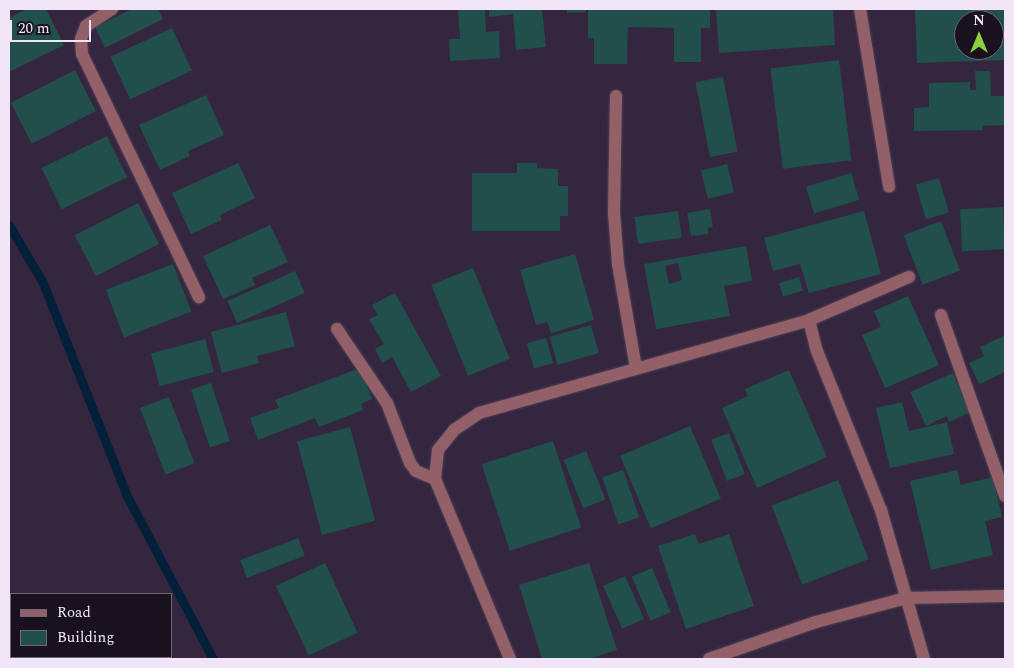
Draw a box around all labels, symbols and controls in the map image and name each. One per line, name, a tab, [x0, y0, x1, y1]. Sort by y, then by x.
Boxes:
scale bar	[12, 10, 94, 42]
north arrow	[954, 10, 1004, 60]
text: N	[973, 10, 985, 31]
text: 20 m	[18, 17, 50, 40]
legend	[10, 593, 172, 658]
text: Road	[57, 601, 91, 624]
text: Building	[57, 626, 114, 649]

